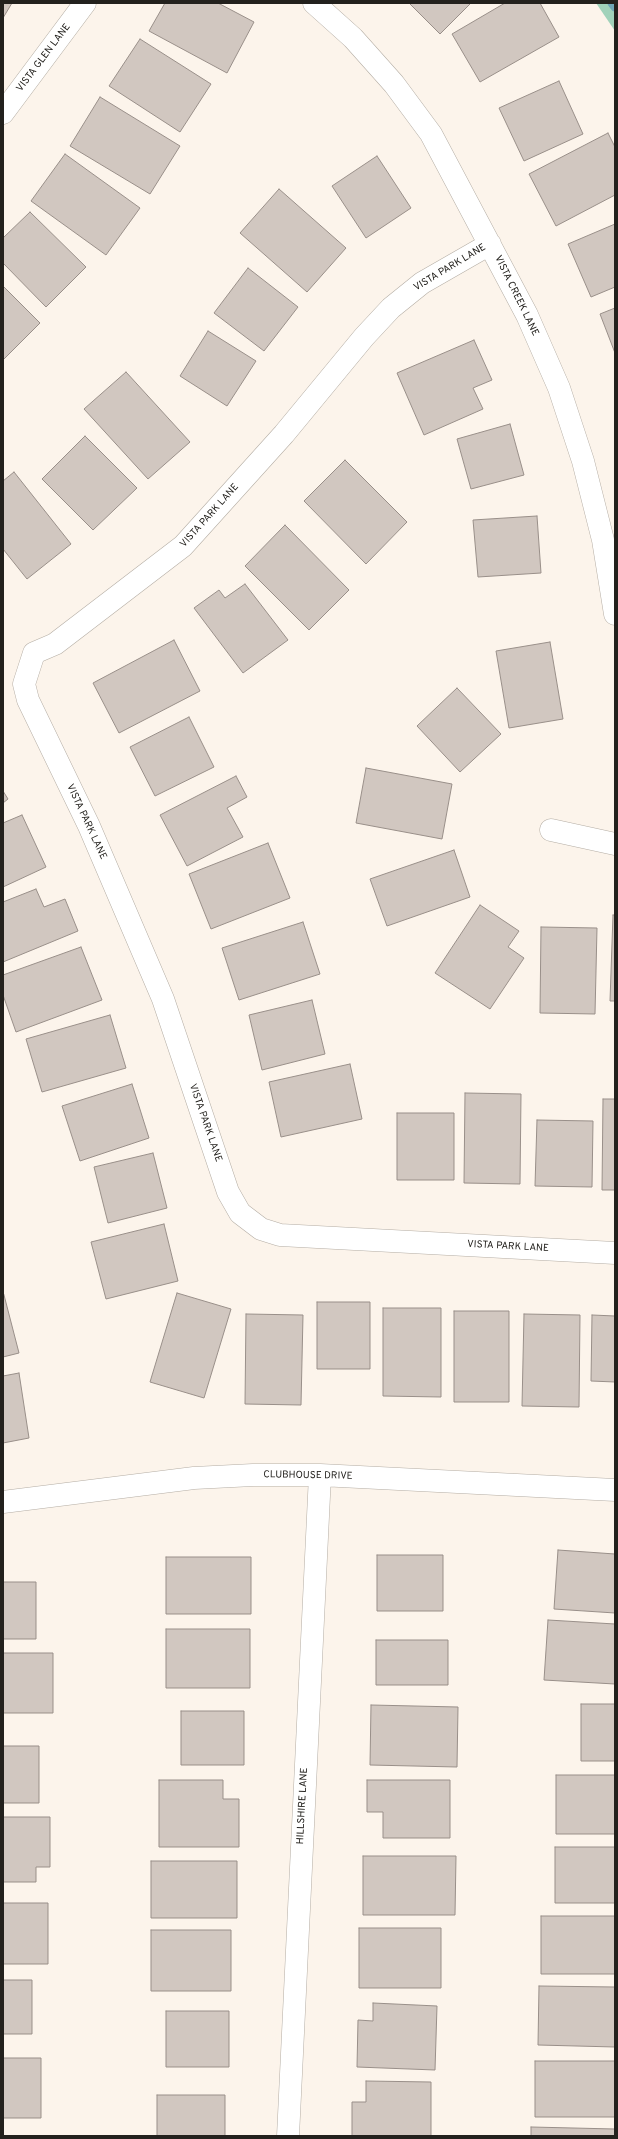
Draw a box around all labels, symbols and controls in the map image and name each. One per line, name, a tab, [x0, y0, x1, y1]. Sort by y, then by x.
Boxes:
street label: VISTA GLEN LANE	[14, 22, 74, 94]
street label: VISTA PARK LANE	[412, 242, 488, 294]
street label: VISTA CREEK LANE	[491, 254, 541, 338]
street label: VISTA PARK LANE	[178, 482, 242, 550]
street label: VISTA PARK LANE	[63, 782, 109, 862]
street label: VISTA PARK LANE	[186, 1082, 224, 1164]
street label: VISTA PARK LANE	[467, 1239, 549, 1255]
street label: CLUBHOUSE DRIVE	[263, 1469, 353, 1483]
street label: HILLSHIRE LANE	[295, 1767, 311, 1845]

